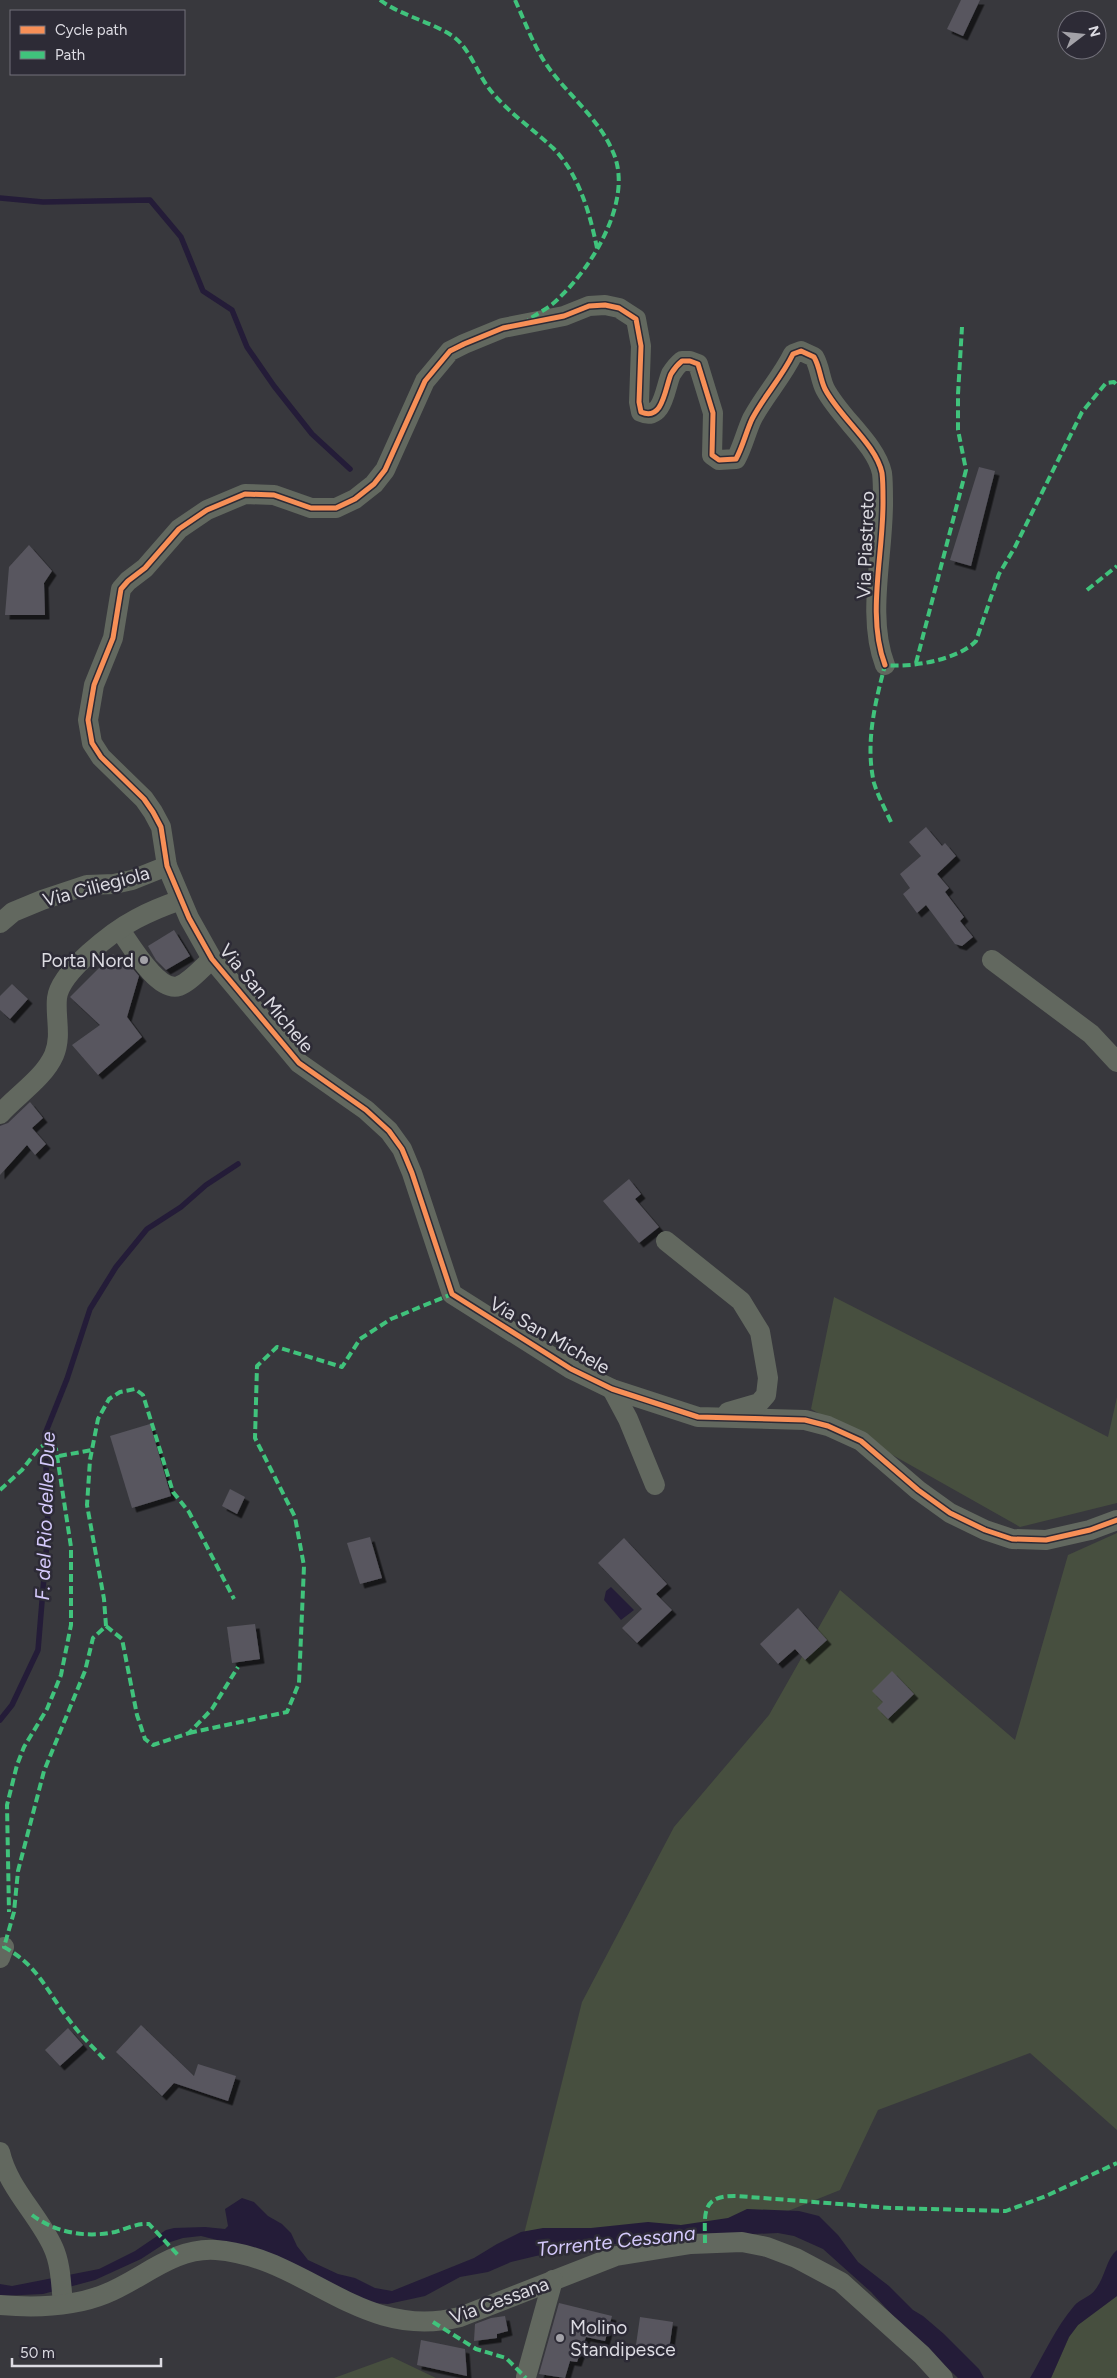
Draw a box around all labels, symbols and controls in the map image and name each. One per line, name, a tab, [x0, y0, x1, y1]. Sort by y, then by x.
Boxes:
legend	[10, 10, 185, 75]
north arrow	[1057, 10, 1107, 60]
text: Cycle path	[55, 21, 127, 39]
text: N	[1084, 24, 1104, 39]
text: Path	[55, 46, 85, 64]
street label: Via Piastreto	[852, 491, 879, 599]
street label: Via Ciliegiola	[40, 861, 152, 912]
street label: Via San Michele	[214, 939, 319, 1057]
place label: Porta Nord	[41, 949, 134, 972]
marker: Porta Nord	[138, 954, 150, 966]
street label: Via San Michele	[486, 1292, 614, 1379]
water label: F. del Rio delle Due	[30, 1431, 60, 1601]
water label: Torrente Cessana	[535, 2221, 697, 2261]
street label: Via Cessana	[447, 2272, 552, 2329]
place label: Molino Standipesce	[570, 2316, 676, 2361]
marker: Molino Standipesce	[554, 2332, 566, 2344]
scale bar	[12, 2336, 161, 2368]
text: 50 m	[20, 2344, 55, 2362]

